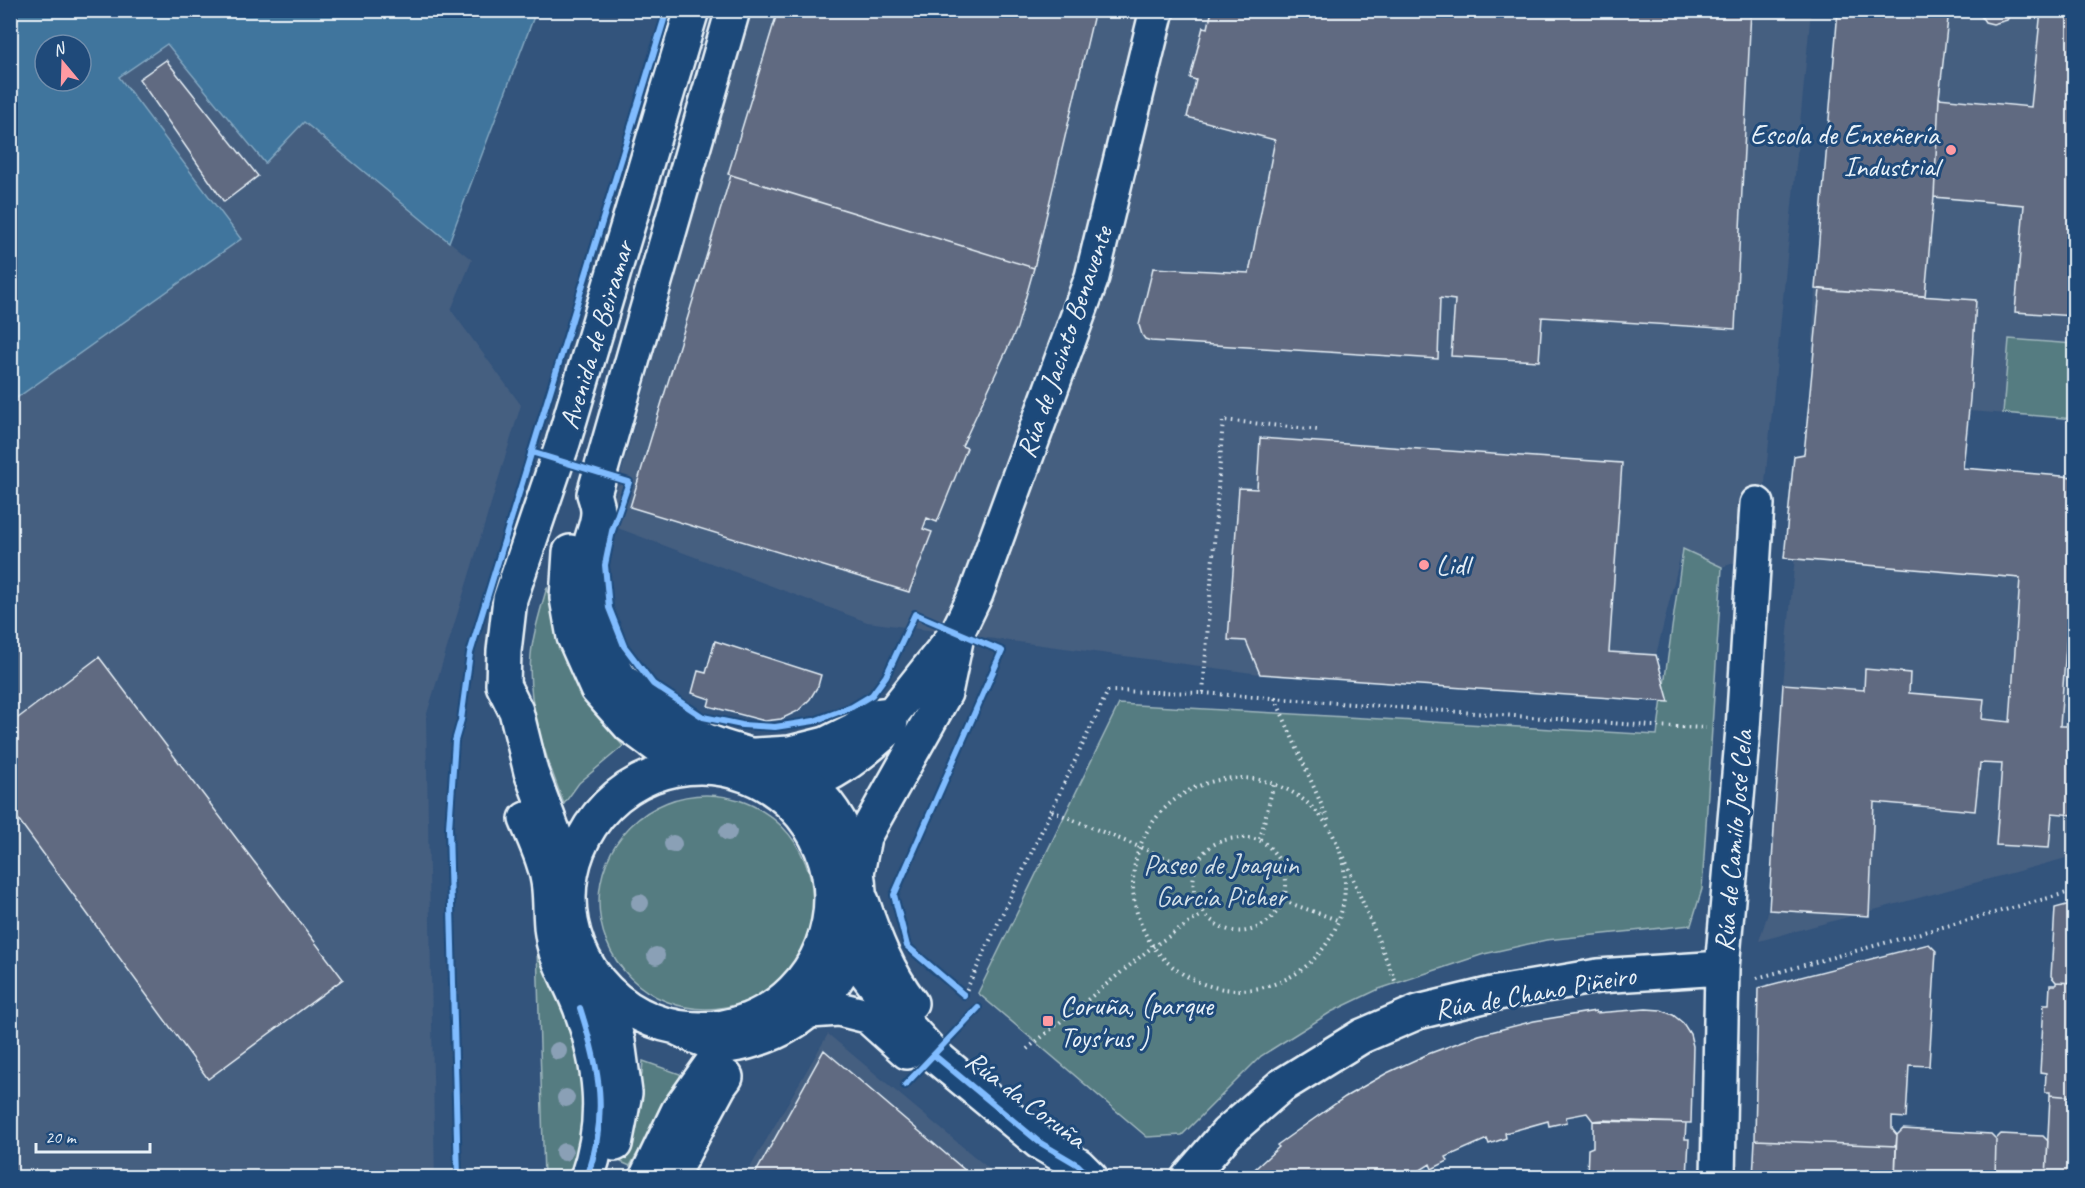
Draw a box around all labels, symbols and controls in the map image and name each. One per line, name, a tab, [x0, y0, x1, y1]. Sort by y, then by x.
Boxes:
north arrow	[33, 33, 93, 93]
text: N	[51, 38, 69, 61]
place label: Escola de Enxeñería Industrial	[1750, 117, 1944, 184]
marker: Escola de Enxeñería Industrial	[1944, 143, 1958, 157]
street label: Rúa de Jacinto Benavente	[1008, 220, 1121, 462]
street label: Avenida de Beiramar	[551, 234, 642, 433]
place label: Lidl	[1436, 548, 1474, 583]
marker: Lidl	[1417, 558, 1431, 572]
street label: Rúa de Camilo José Cela	[1706, 727, 1760, 953]
park label: Paseo de Joaquin García Picher	[1144, 847, 1300, 914]
street label: Rúa de Chano Piñeiro	[1432, 957, 1640, 1027]
place label: Coruña, (parque Toys'rus )	[1060, 988, 1215, 1055]
marker: Coruña, (parque Toys'rus )	[1041, 1014, 1055, 1028]
street label: Rúa da Coruña	[959, 1042, 1095, 1157]
scale bar	[36, 1116, 150, 1154]
text: 20 m	[45, 1126, 78, 1148]

